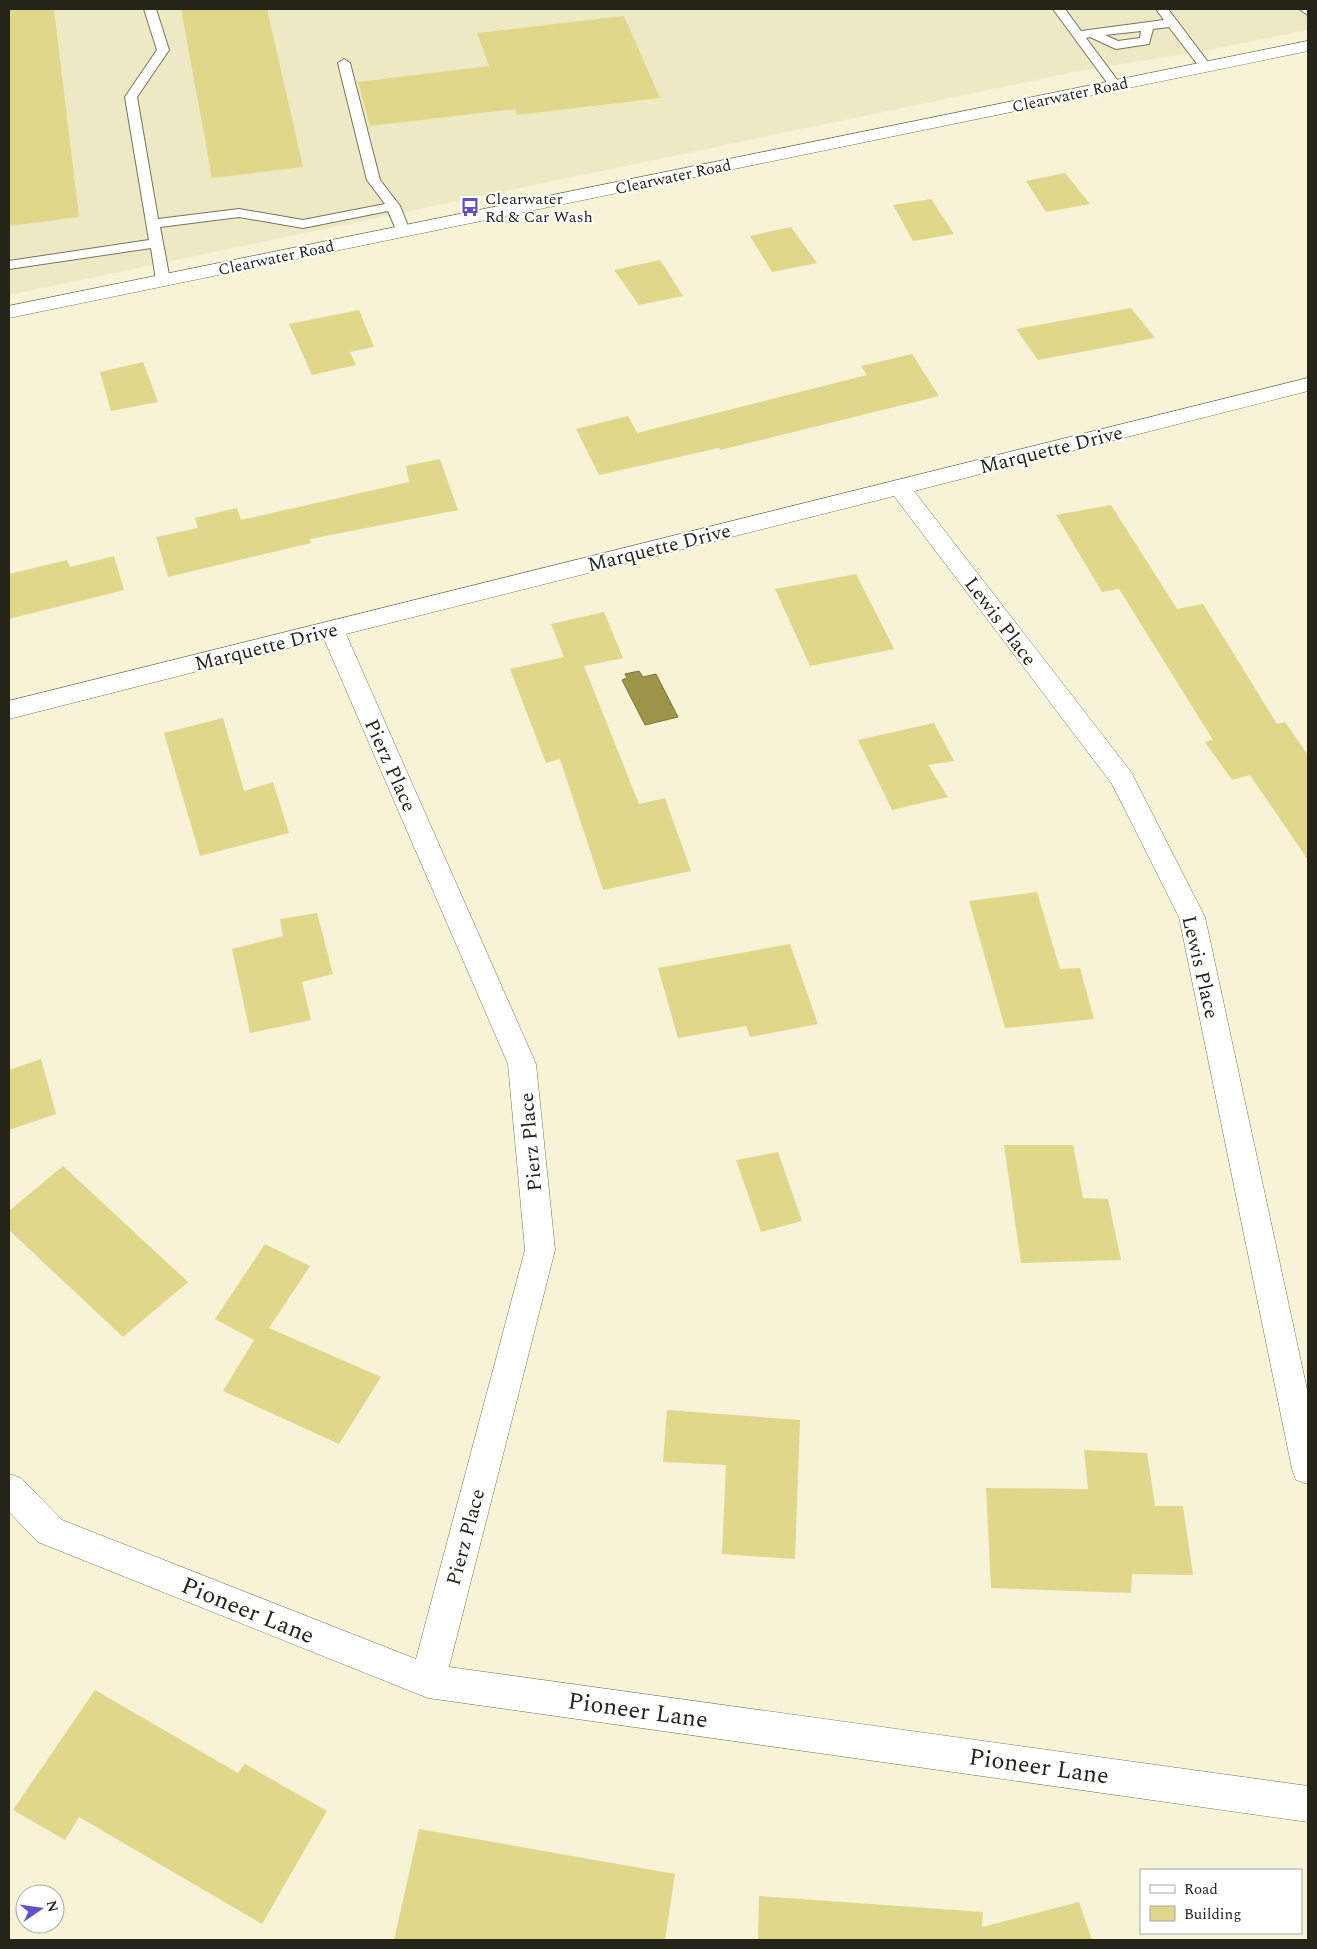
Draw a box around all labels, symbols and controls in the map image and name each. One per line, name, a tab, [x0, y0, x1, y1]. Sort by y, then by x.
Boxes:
street label: Clearwater Road	[1010, 71, 1130, 119]
street label: Clearwater Road	[613, 153, 733, 201]
place label: Clearwater Rd & Car Wash	[485, 187, 593, 229]
bus stop icon: Clearwater Rd & Car Wash	[459, 196, 481, 218]
street label: Clearwater Road	[216, 234, 336, 282]
street label: Marquette Drive	[976, 418, 1126, 482]
street label: Marquette Drive	[584, 516, 734, 580]
street label: Lewis Place	[957, 571, 1044, 673]
street label: Marquette Drive	[191, 615, 341, 679]
street label: Pierz Place	[356, 714, 424, 817]
street label: Lewis Place	[1174, 913, 1226, 1022]
street label: Pierz Place	[512, 1091, 550, 1193]
street label: Pierz Place	[439, 1486, 493, 1589]
street label: Pioneer Lane	[176, 1568, 320, 1654]
street label: Pioneer Lane	[566, 1683, 710, 1739]
street label: Pioneer Lane	[967, 1739, 1111, 1795]
legend	[1140, 1869, 1302, 1934]
text: Road	[1184, 1878, 1218, 1901]
north arrow	[15, 1884, 65, 1934]
text: N	[41, 1898, 64, 1914]
text: Building	[1184, 1903, 1241, 1926]

